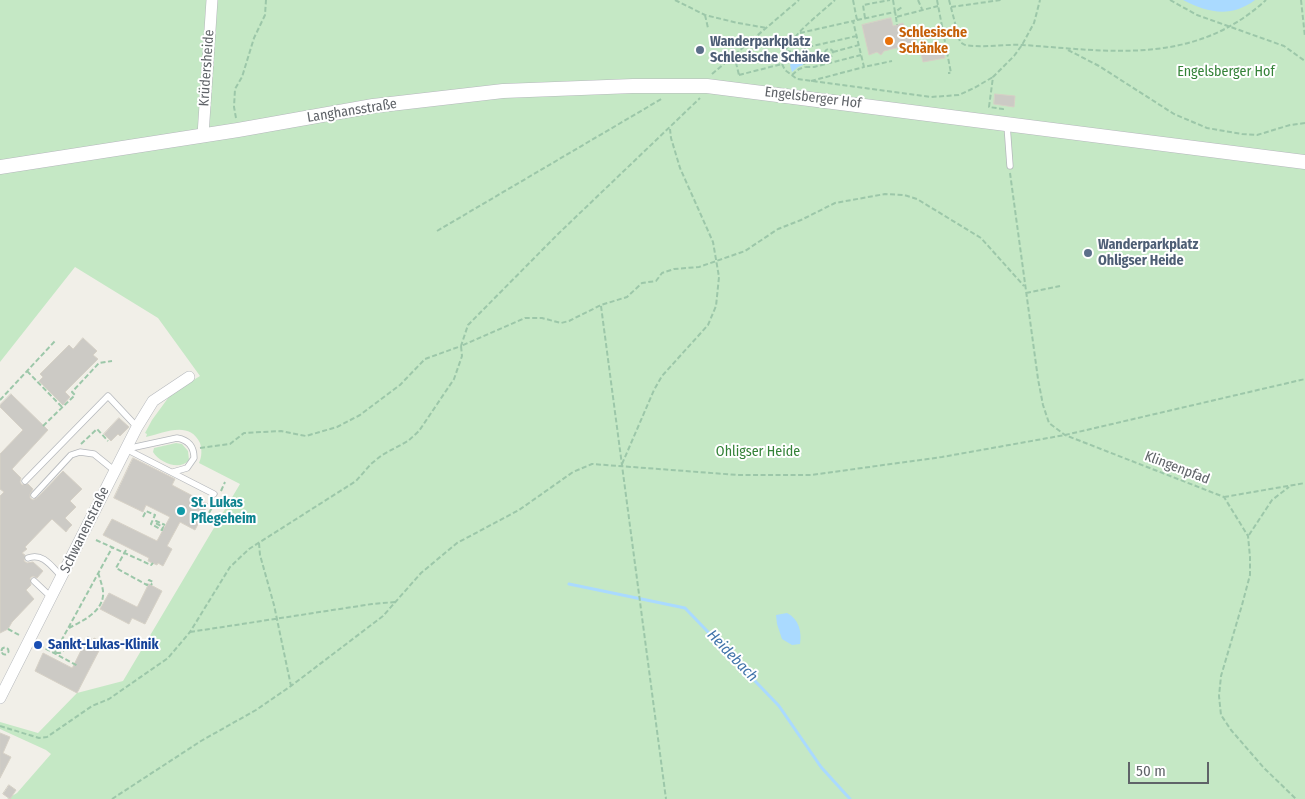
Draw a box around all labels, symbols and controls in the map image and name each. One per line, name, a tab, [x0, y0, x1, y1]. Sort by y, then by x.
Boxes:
place label: Schlesische Schänke	[899, 25, 967, 58]
street label: Krüdersheide	[196, 29, 218, 107]
place label: Wanderparkplatz Schlesische Schänke	[710, 34, 830, 66]
marker: Schlesische Schänke	[883, 35, 895, 47]
marker: Wanderparkplatz Schlesische Schänke	[694, 44, 706, 56]
park label: Engelsberger Hof	[1177, 64, 1275, 80]
street label: Engelsberger Hof	[764, 84, 862, 112]
street label: Langhansstraße	[306, 96, 398, 126]
place label: Wanderparkplatz Ohligser Heide	[1098, 237, 1198, 270]
marker: Wanderparkplatz Ohligser Heide	[1082, 247, 1094, 259]
park label: Ohligser Heide	[716, 444, 800, 460]
street label: Klingenpfad	[1142, 448, 1212, 488]
street label: Schwanenstraße	[57, 484, 113, 576]
place label: St. Lukas Pflegeheim	[191, 495, 256, 528]
marker: St. Lukas Pflegeheim	[175, 505, 187, 517]
water label: Heidebach	[703, 626, 761, 686]
place label: Sankt-Lukas-Klinik	[48, 637, 159, 653]
marker: Sankt-Lukas-Klinik	[32, 639, 44, 651]
scale bar	[1130, 752, 1211, 784]
text: 50 m	[1136, 762, 1166, 780]

